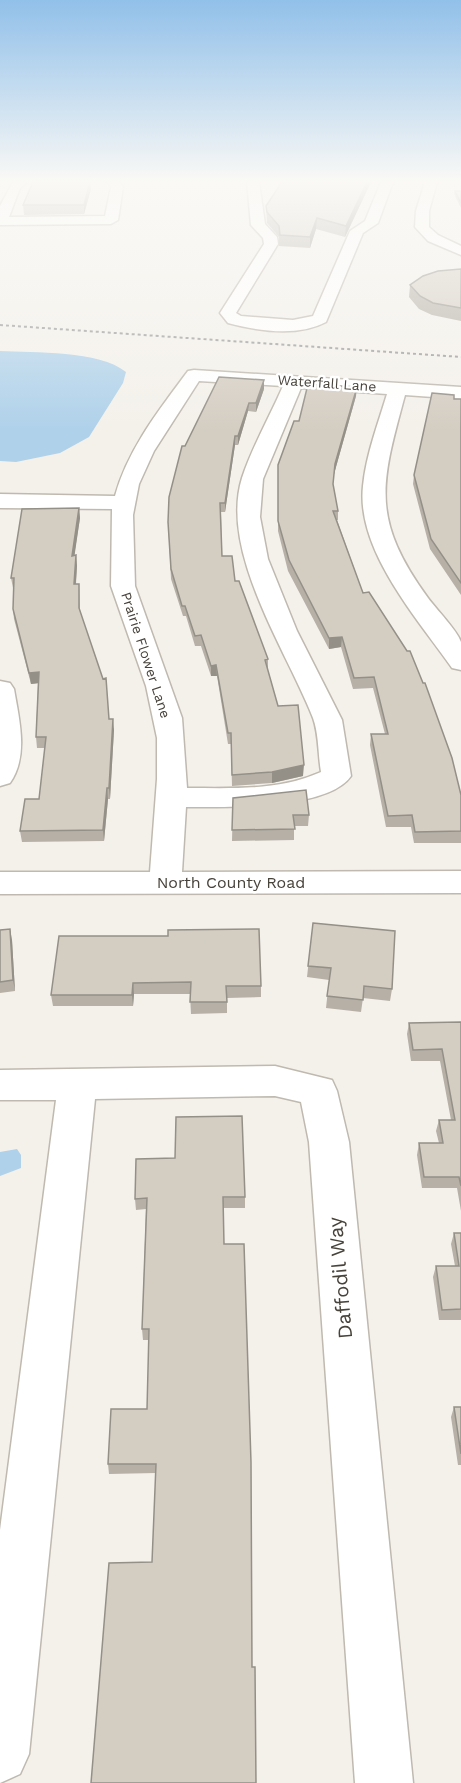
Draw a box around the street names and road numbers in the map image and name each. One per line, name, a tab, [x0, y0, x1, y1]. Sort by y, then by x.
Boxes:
street label: Waterfall Lane	[277, 372, 377, 394]
street label: Prairie Flower Lane	[118, 590, 174, 720]
street label: North County Road	[157, 873, 305, 892]
street label: Daffodil Way	[323, 1215, 357, 1340]

